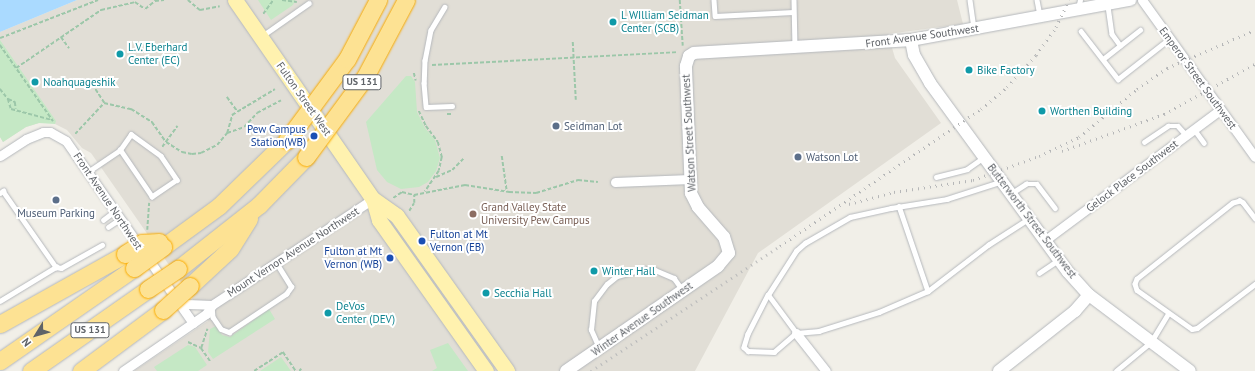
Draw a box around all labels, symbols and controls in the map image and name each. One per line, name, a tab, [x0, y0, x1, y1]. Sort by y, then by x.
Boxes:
place label: L WIlliam Seidman Center (SCB)	[621, 9, 709, 35]
marker: L WIlliam Seidman Center (SCB)	[608, 17, 618, 27]
street label: Front Avenue Southwest	[864, 21, 980, 51]
street label: Emperor Street Southwest	[1157, 24, 1239, 132]
place label: L.V. Eberhard Center (EC)	[128, 41, 188, 67]
marker: L.V. Eberhard Center (EC)	[115, 49, 125, 59]
street label: Fulton Street West	[274, 60, 334, 138]
place label: Bike Factory	[977, 63, 1035, 77]
marker: Bike Factory	[964, 65, 974, 75]
road number: US 131	[342, 74, 382, 90]
street label: Watson Street Southwest	[679, 74, 699, 192]
place label: Noahquageshik	[43, 75, 115, 89]
marker: Noahquageshik	[30, 77, 40, 87]
place label: Worthen Building	[1050, 104, 1132, 118]
marker: Worthen Building	[1037, 106, 1047, 116]
place label: Seidman Lot	[564, 119, 622, 133]
marker: Seidman Lot	[551, 121, 561, 131]
place label: Pew Campus Station(WB)	[247, 123, 306, 149]
marker: Pew Campus Station(WB)	[309, 131, 319, 141]
street label: Gelock Place Southwest	[1083, 137, 1181, 215]
street label: Front Avenue Northwest	[71, 150, 145, 252]
place label: Watson Lot	[806, 150, 858, 164]
marker: Watson Lot	[793, 152, 803, 162]
street label: Butterworth Street Southwest	[985, 161, 1079, 281]
marker: Museum Parking	[51, 195, 61, 205]
place label: Grand Valley State University Pew Campus	[481, 201, 590, 227]
street label: Mount Vernon Avenue Northwest	[224, 204, 362, 300]
place label: Museum Parking	[17, 206, 95, 220]
marker: Grand Valley State University Pew Campus	[468, 209, 478, 219]
place label: Fulton at Mt Vernon (EB)	[430, 228, 488, 254]
marker: Fulton at Mt Vernon (EB)	[417, 236, 427, 246]
place label: Fulton at Mt Vernon (WB)	[324, 245, 382, 271]
marker: Fulton at Mt Vernon (WB)	[385, 253, 395, 263]
place label: Winter Hall	[602, 264, 655, 278]
marker: Winter Hall	[589, 266, 599, 276]
street label: Winter Avenue Southwest	[589, 279, 695, 359]
place label: Secchia Hall	[494, 286, 552, 300]
marker: Secchia Hall	[481, 288, 491, 298]
place label: DeVos Center (DEV)	[336, 300, 395, 326]
marker: DeVos Center (DEV)	[323, 308, 333, 318]
north arrow	[16, 315, 56, 355]
road number: US 131	[70, 322, 110, 338]
text: N	[19, 335, 34, 349]

